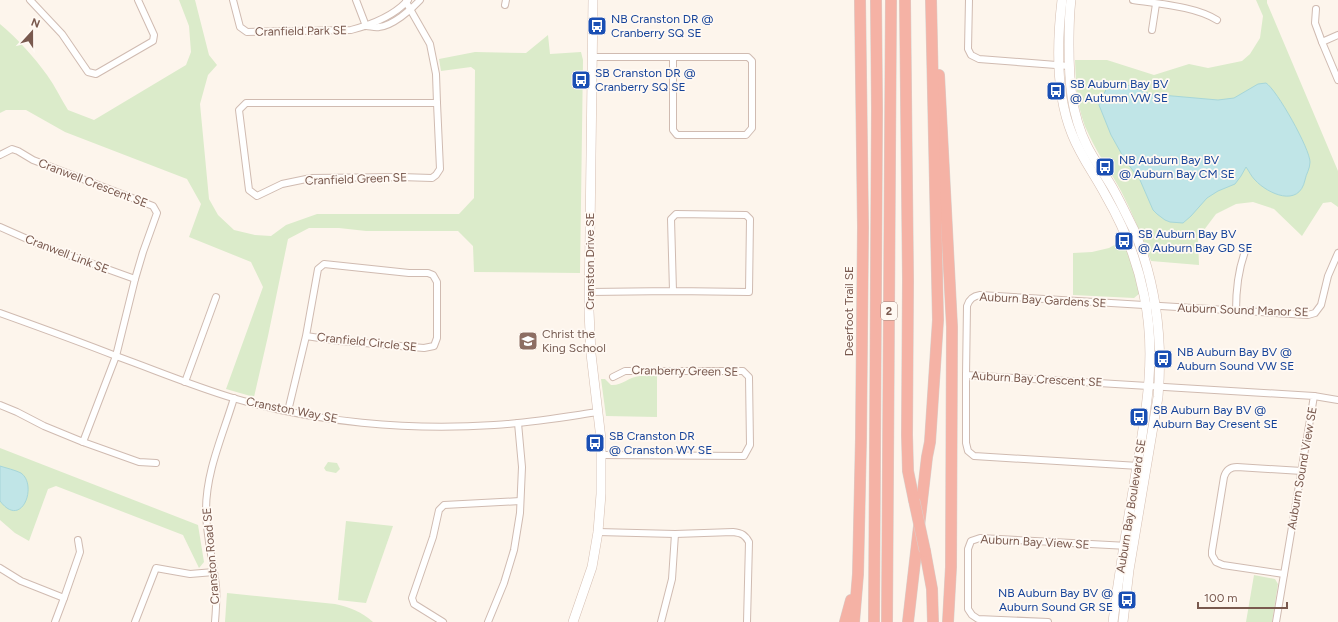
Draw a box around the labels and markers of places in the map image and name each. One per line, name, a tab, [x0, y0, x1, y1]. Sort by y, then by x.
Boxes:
place label: NB Cranston DR @ Cranberry SQ SE	[611, 12, 714, 40]
bus stop icon: NB Cranston DR @ Cranberry SQ SE	[586, 15, 608, 37]
place label: SB Cranston DR @ Cranberry SQ SE	[595, 66, 696, 94]
bus stop icon: SB Cranston DR @ Cranberry SQ SE	[570, 69, 592, 91]
place label: SB Auburn Bay BV @ Autumn VW SE	[1070, 77, 1169, 105]
bus stop icon: SB Auburn Bay BV @ Autumn VW SE	[1045, 80, 1067, 102]
place label: NB Auburn Bay BV @ Auburn Bay CM SE	[1119, 153, 1235, 181]
bus stop icon: NB Auburn Bay BV @ Auburn Bay CM SE	[1094, 156, 1116, 178]
place label: SB Auburn Bay BV @ Auburn Bay GD SE	[1138, 227, 1253, 255]
bus stop icon: SB Auburn Bay BV @ Auburn Bay GD SE	[1113, 230, 1135, 252]
place label: Christ the King School	[542, 327, 606, 355]
school or university icon: Christ the King School	[517, 330, 539, 352]
place label: NB Auburn Bay BV @ Auburn Sound VW SE	[1177, 345, 1294, 373]
bus stop icon: NB Auburn Bay BV @ Auburn Sound VW SE	[1152, 348, 1174, 370]
place label: SB Auburn Bay BV @ Auburn Bay Cresent SE	[1153, 403, 1278, 431]
bus stop icon: SB Auburn Bay BV @ Auburn Bay Cresent SE	[1128, 406, 1150, 428]
place label: SB Cranston DR @ Cranston WY SE	[609, 429, 712, 457]
bus stop icon: SB Cranston DR @ Cranston WY SE	[584, 432, 606, 454]
place label: NB Auburn Bay BV @ Auburn Sound GR SE	[998, 586, 1113, 614]
bus stop icon: NB Auburn Bay BV @ Auburn Sound GR SE	[1116, 589, 1138, 611]

